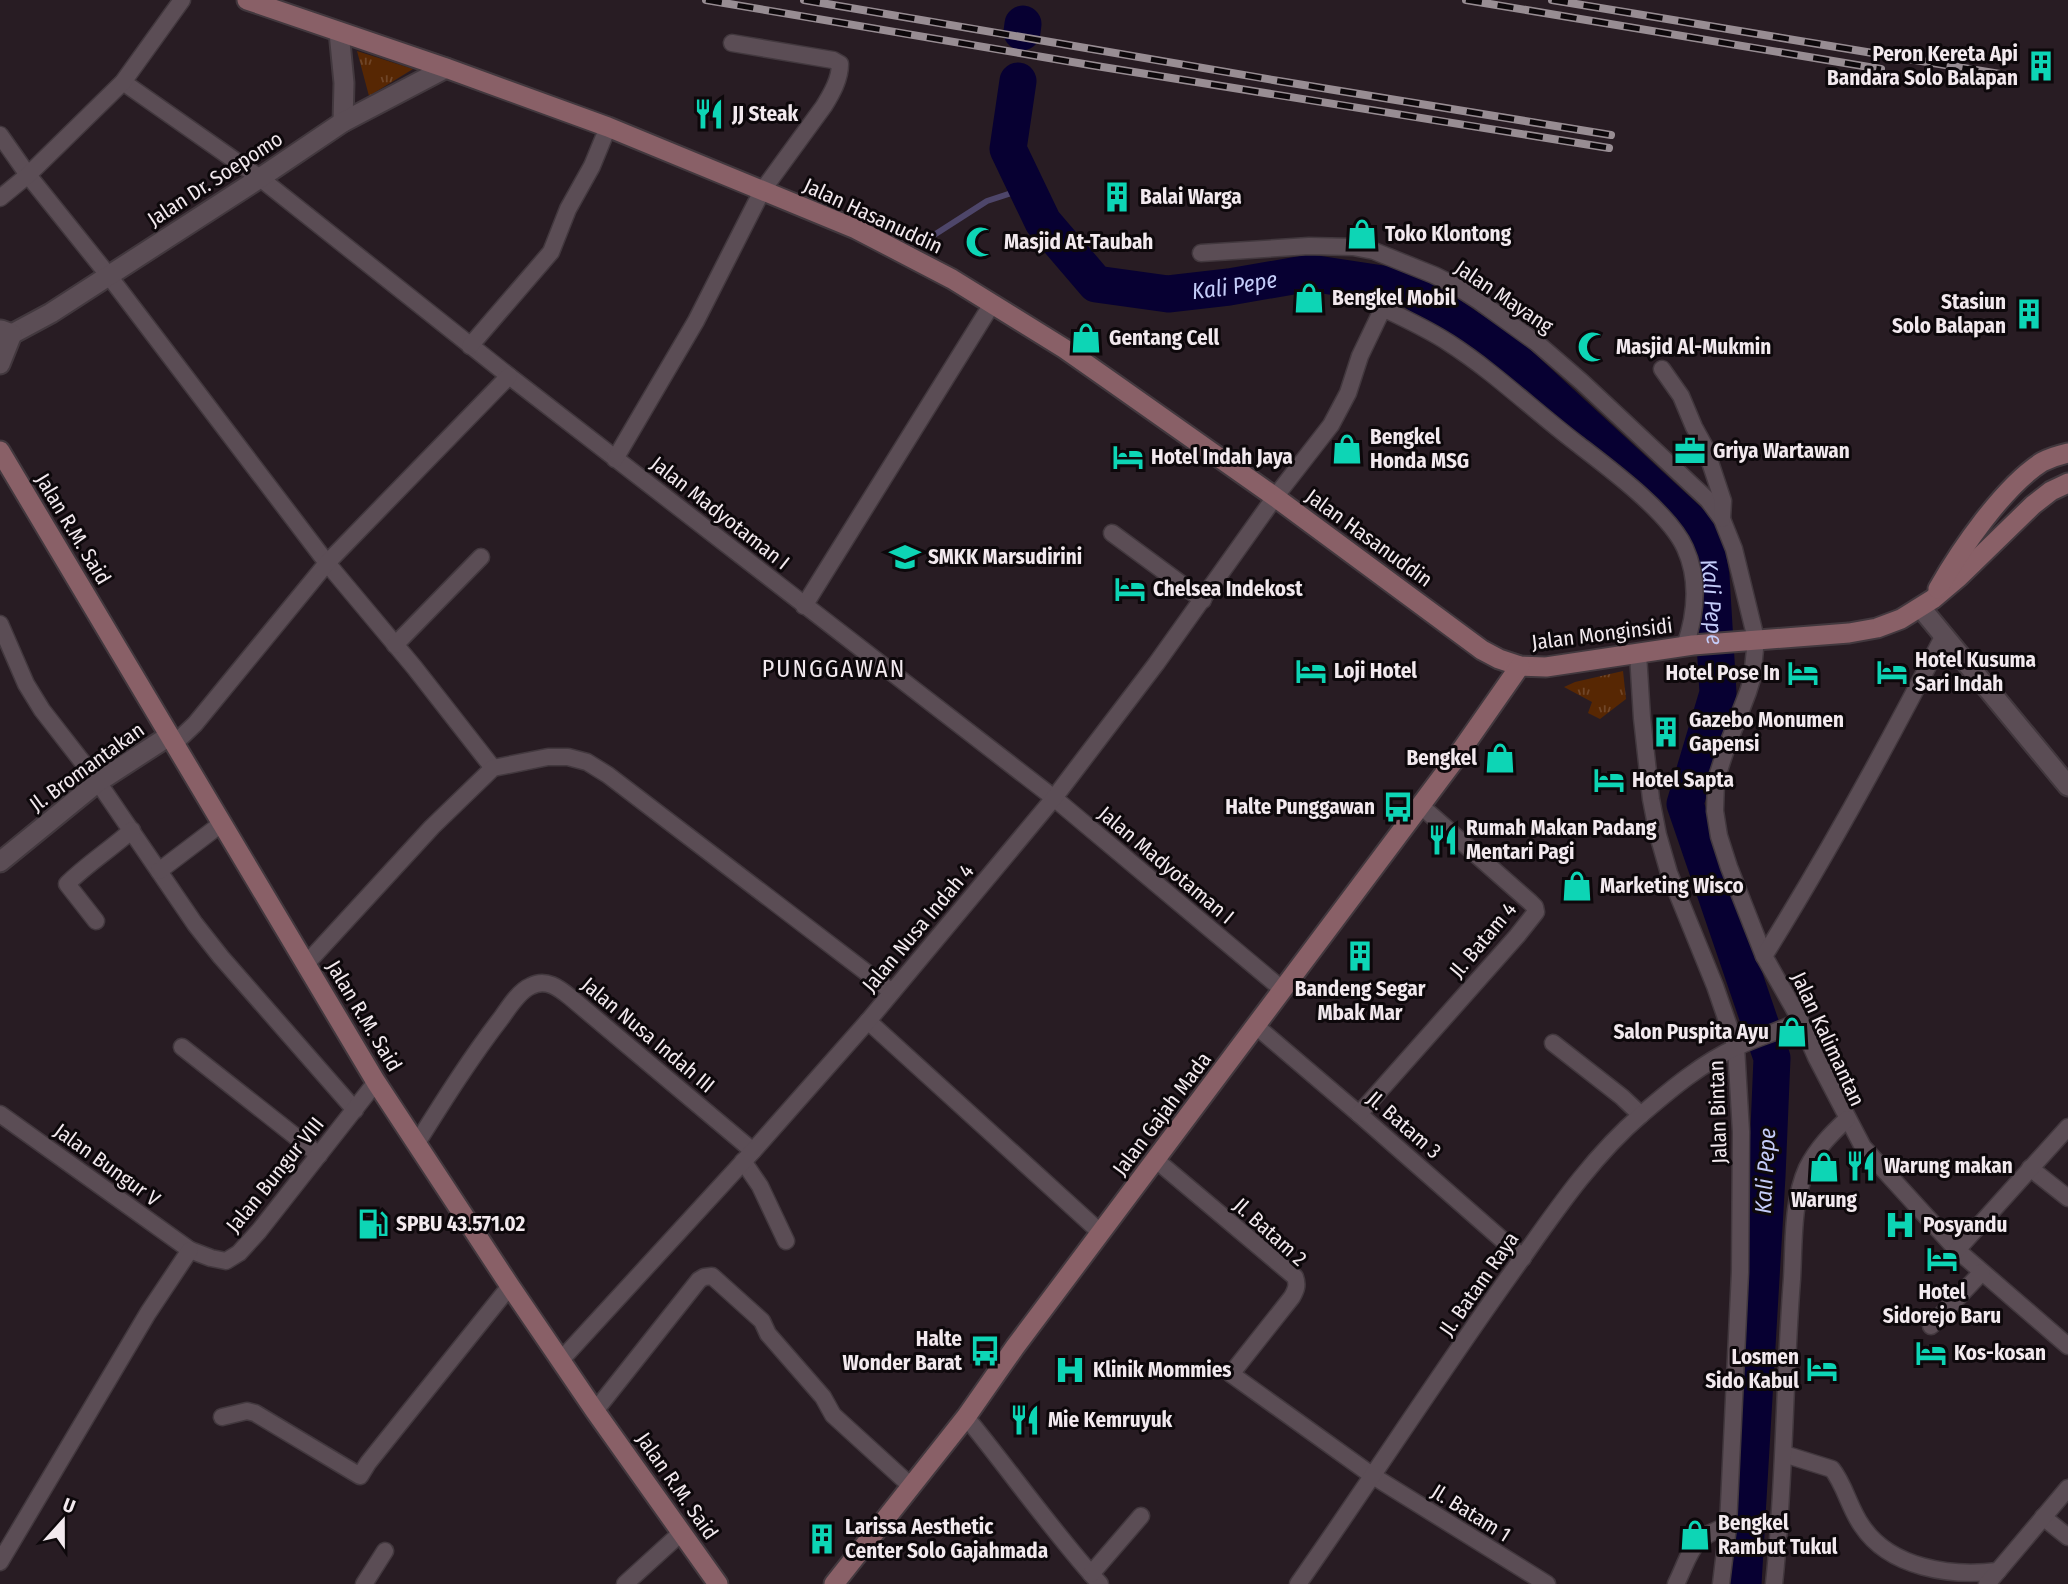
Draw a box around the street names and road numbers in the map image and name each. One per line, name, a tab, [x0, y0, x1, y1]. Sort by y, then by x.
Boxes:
street label: Jalan Dr. Soepomo	[142, 126, 288, 232]
street label: Jalan Hasanuddin	[799, 172, 947, 260]
street label: Jalan Mayang	[1450, 255, 1558, 339]
street label: Jalan Madyotaman I	[645, 451, 795, 575]
street label: Jalan R.M. Said	[30, 469, 116, 589]
street label: Jalan Hasanuddin	[1300, 483, 1438, 593]
street label: Jalan Monginsidi	[1530, 612, 1674, 656]
street label: Jl. Bromantakan	[25, 717, 149, 817]
street label: Jalan Madyotaman I	[1093, 801, 1239, 929]
street label: Jalan Nusa Indah 4	[857, 859, 979, 997]
street label: Jl. Batam 4	[1444, 897, 1522, 983]
street label: Jalan R.M. Said	[321, 956, 407, 1076]
street label: Jalan Kalimantan	[1786, 968, 1870, 1110]
street label: Jalan Nusa Indah III	[576, 972, 720, 1098]
street label: Jalan Gajah Mada	[1107, 1047, 1217, 1181]
street label: Jalan Bintan	[1703, 1060, 1733, 1164]
street label: Jl. Batam 3	[1361, 1086, 1447, 1164]
street label: Jalan Bungur VIII	[220, 1112, 330, 1238]
street label: Jalan Bungur V	[49, 1118, 165, 1212]
street label: Jl. Batam 2	[1228, 1192, 1312, 1272]
street label: Jl. Batam Raya	[1434, 1227, 1524, 1341]
street label: Jalan R.M. Said	[630, 1427, 724, 1545]
street label: Jl. Batam 1	[1426, 1478, 1516, 1548]

